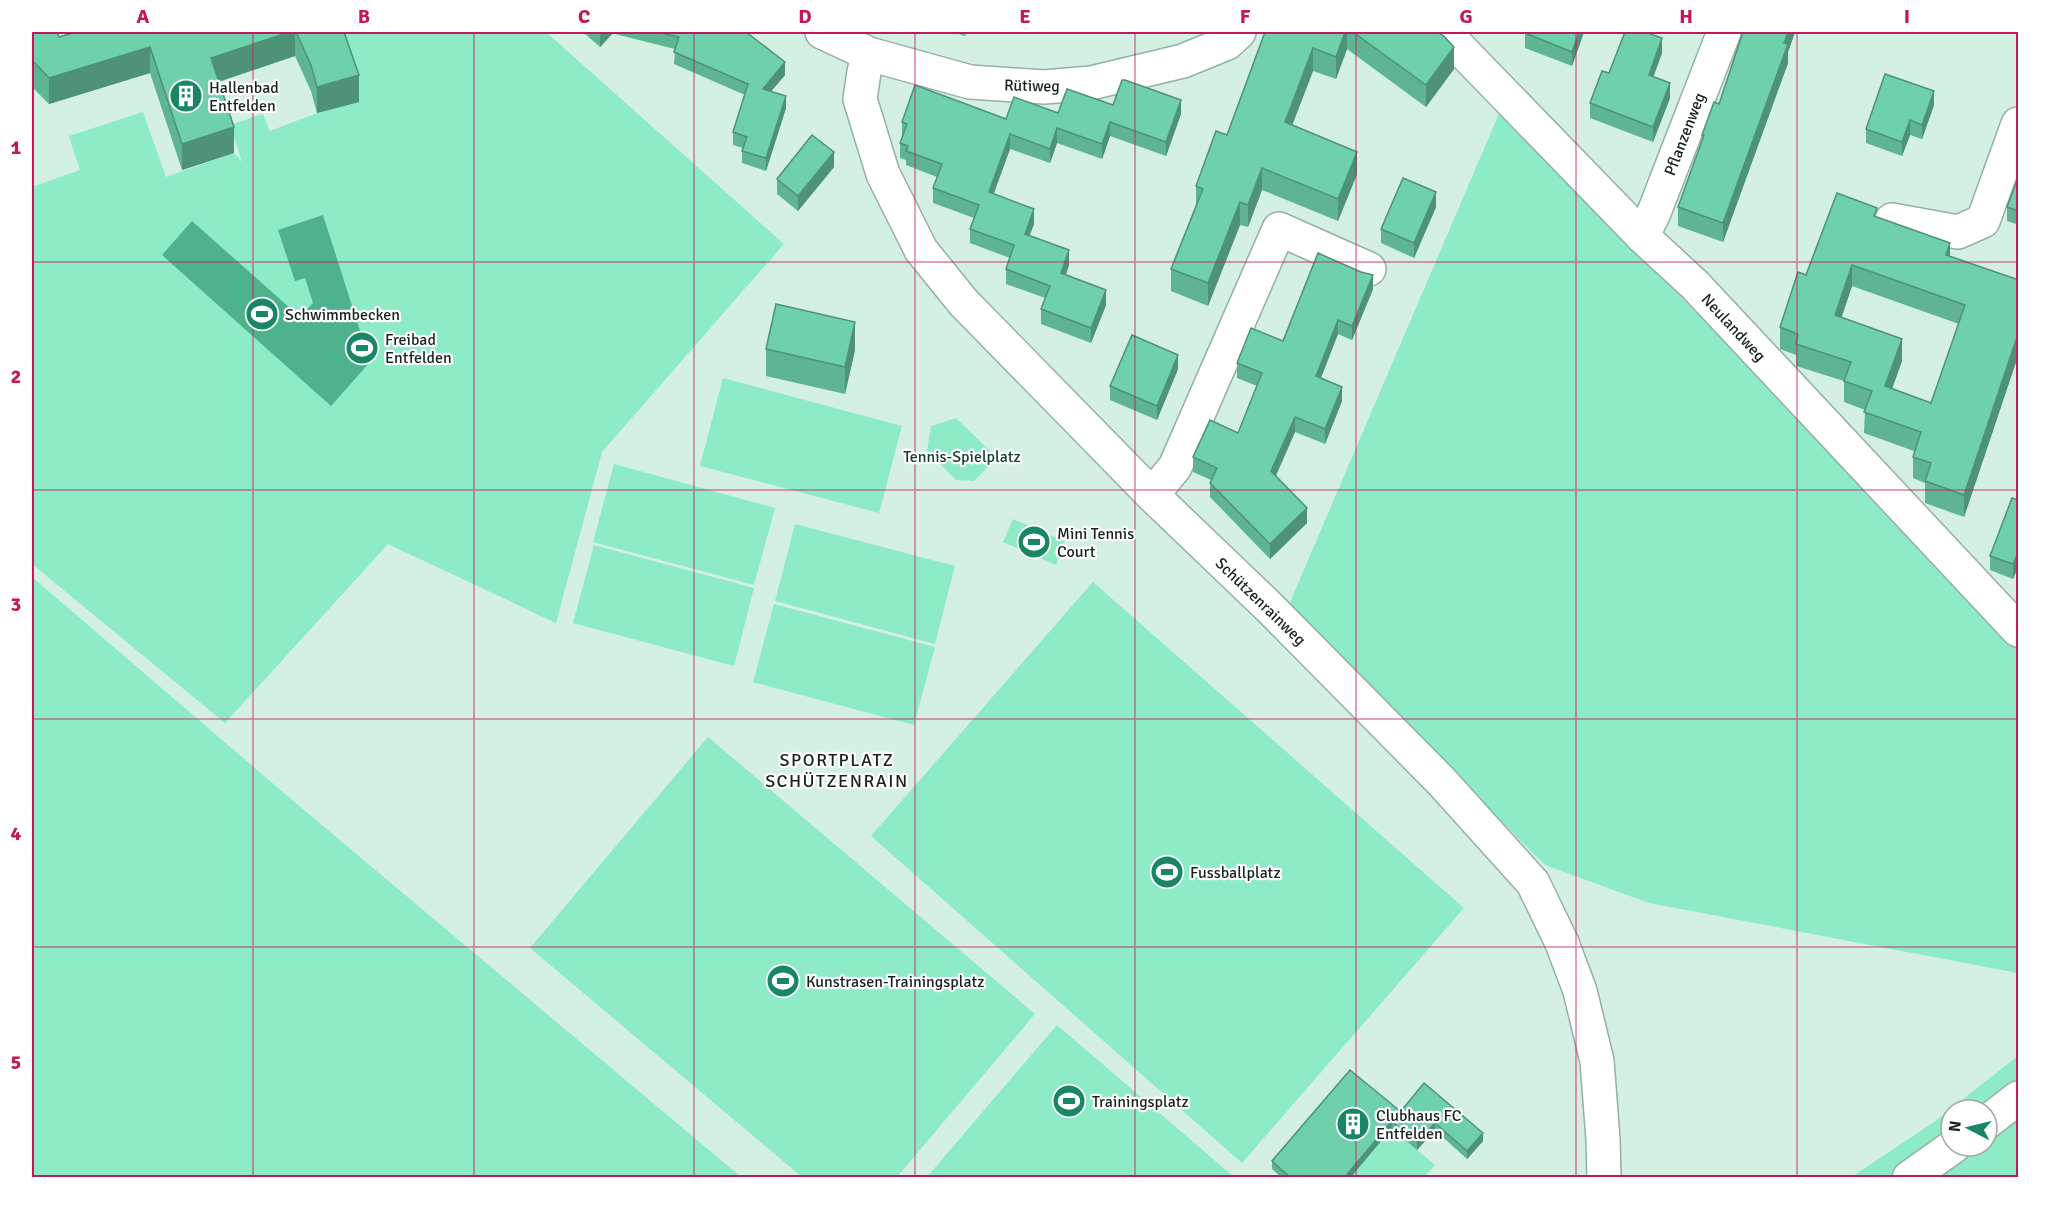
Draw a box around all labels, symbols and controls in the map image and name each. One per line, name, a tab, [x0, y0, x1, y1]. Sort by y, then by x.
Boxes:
text: A	[137, 4, 150, 29]
text: B	[358, 4, 370, 29]
text: C	[578, 4, 590, 29]
text: D	[798, 4, 812, 29]
text: E	[1019, 4, 1031, 29]
text: F	[1240, 4, 1251, 29]
text: G	[1459, 4, 1473, 29]
text: H	[1679, 4, 1693, 29]
text: I	[1904, 4, 1910, 29]
street label: Rütiweg	[1004, 76, 1060, 96]
building icon: Hallenbad Entfelden	[168, 78, 204, 114]
place label: Hallenbad Entfelden	[209, 78, 279, 116]
street label: Pflanzenweg	[1660, 90, 1710, 179]
text: 1	[11, 135, 22, 160]
street label: Neulandweg	[1697, 290, 1770, 366]
sports icon: Schwimmbecken	[244, 296, 280, 332]
place label: Schwimmbecken	[285, 305, 400, 325]
sports icon: Freibad Entfelden	[344, 330, 380, 366]
place label: Freibad Entfelden	[385, 330, 452, 368]
text: 2	[11, 364, 21, 389]
park label: Tennis-Spielplatz	[903, 447, 1021, 467]
sports icon: Mini Tennis Court	[1016, 524, 1052, 560]
place label: Mini Tennis Court	[1057, 524, 1134, 562]
street label: Schützenrainweg	[1211, 554, 1310, 650]
text: 3	[11, 592, 21, 617]
district label: SPORTPLATZ SCHÜTZENRAIN	[765, 749, 909, 792]
text: 4	[11, 821, 22, 846]
sports icon: Fussballplatz	[1149, 854, 1185, 890]
place label: Fussballplatz	[1190, 863, 1281, 883]
sports icon: Kunstrasen-Trainingsplatz	[765, 963, 801, 999]
place label: Kunstrasen-Trainingsplatz	[806, 972, 984, 992]
text: 5	[11, 1050, 21, 1075]
sports icon: Trainingsplatz	[1051, 1083, 1087, 1119]
place label: Trainingsplatz	[1092, 1092, 1189, 1112]
north arrow	[1939, 1098, 1999, 1158]
building icon: Clubhaus FC Entfelden	[1335, 1106, 1371, 1142]
place label: Clubhaus FC Entfelden	[1376, 1106, 1462, 1144]
text: N	[1945, 1120, 1966, 1133]

